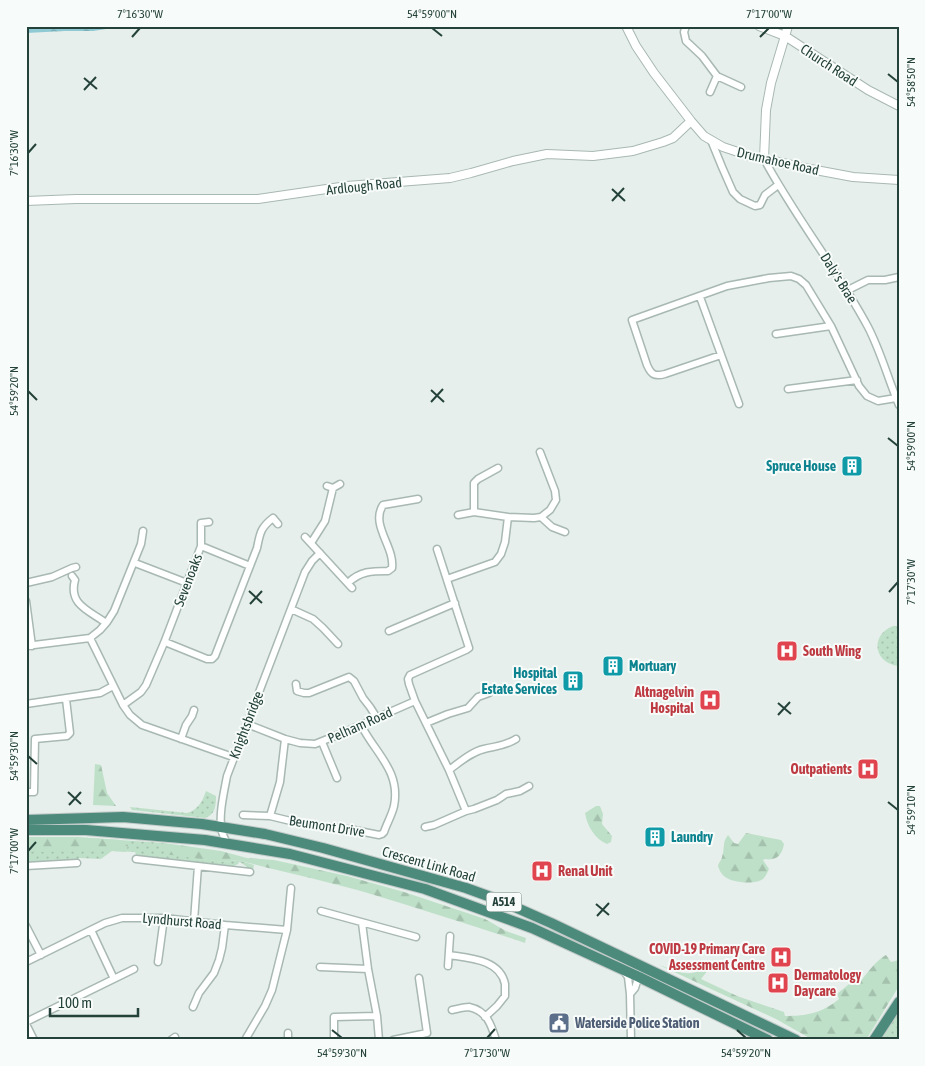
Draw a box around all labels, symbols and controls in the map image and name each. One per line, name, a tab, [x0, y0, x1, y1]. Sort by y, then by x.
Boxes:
text: 7°16'30"W	[117, 7, 163, 21]
text: 54°59'00"N	[407, 7, 457, 21]
text: 7°17'00"W	[746, 7, 792, 21]
street label: Church Road	[798, 41, 860, 89]
text: 54°58'50"N	[904, 57, 918, 107]
text: 7°16'30"W	[7, 130, 21, 176]
street label: Drumahoe Road	[735, 144, 821, 178]
street label: Ardlough Road	[325, 174, 403, 198]
street label: Daly's Brae	[817, 250, 861, 306]
text: 54°59'20"N	[7, 366, 21, 416]
text: 54°59'00"N	[904, 421, 918, 471]
building icon: Spruce House	[840, 454, 864, 478]
place label: Spruce House	[766, 458, 836, 474]
street label: Sevenoaks	[171, 551, 205, 609]
text: 7°17'30"W	[904, 559, 918, 605]
hospital icon: South Wing	[775, 639, 799, 663]
place label: South Wing	[803, 643, 862, 659]
building icon: Mortuary	[601, 654, 625, 678]
place label: Mortuary	[629, 658, 676, 674]
place label: Hospital Estate Services	[482, 665, 557, 697]
building icon: Hospital Estate Services	[561, 669, 585, 693]
place label: Altnagelvin Hospital	[634, 684, 694, 716]
hospital icon: Altnagelvin Hospital	[698, 688, 722, 712]
street label: Knightsbridge	[226, 689, 266, 761]
street label: Pelham Road	[325, 704, 395, 746]
text: 54°59'30"N	[7, 731, 21, 781]
hospital icon: Outpatients	[856, 757, 880, 781]
place label: Outpatients	[791, 761, 852, 777]
text: 54°59'10"N	[904, 785, 918, 835]
street label: Beumont Drive	[288, 812, 366, 840]
building icon: Laundry	[643, 825, 667, 849]
text: 7°17'00"W	[7, 828, 21, 874]
place label: Laundry	[671, 829, 713, 845]
street label: Crescent Link Road	[381, 843, 477, 885]
hospital icon: Renal Unit	[530, 859, 554, 883]
place label: Renal Unit	[558, 863, 613, 879]
road number: A514	[486, 892, 522, 912]
street label: Lyndhurst Road	[142, 910, 222, 932]
place label: COVID-19 Primary Care Assessment Centre	[649, 941, 765, 973]
hospital icon: COVID-19 Primary Care Assessment Centre	[769, 945, 793, 969]
place label: Dermatology Daycare	[794, 967, 862, 999]
hospital icon: Dermatology Daycare	[766, 971, 790, 995]
scale bar	[50, 986, 138, 1018]
text: 100 m	[58, 994, 92, 1011]
public building icon: Waterside Police Station	[547, 1011, 571, 1035]
place label: Waterside Police Station	[574, 1015, 700, 1031]
text: 54°59'30"N	[317, 1046, 367, 1060]
text: 7°17'30"W	[464, 1046, 510, 1060]
text: 54°59'20"N	[721, 1046, 771, 1060]

